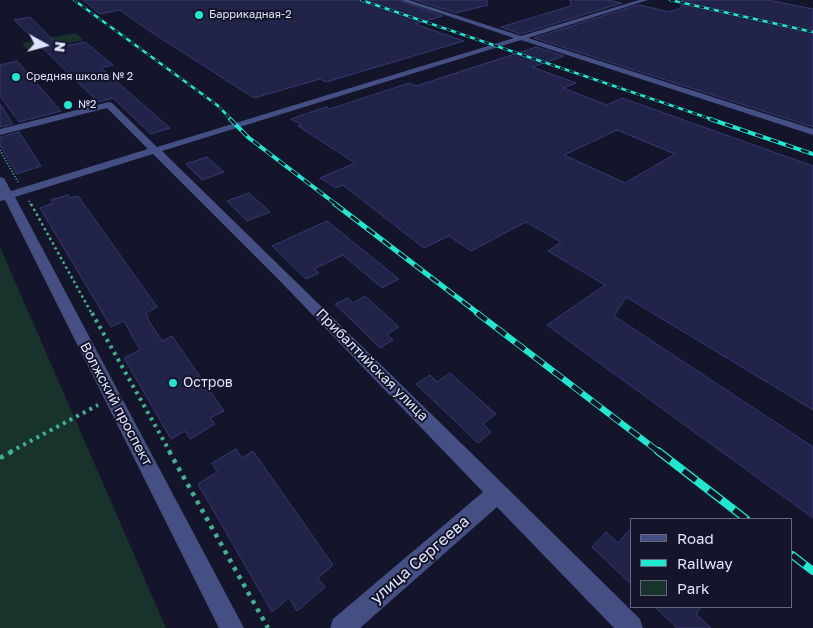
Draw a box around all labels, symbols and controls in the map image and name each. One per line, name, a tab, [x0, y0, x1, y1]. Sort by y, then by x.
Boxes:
place label: Баррикадная-2	[209, 8, 292, 22]
marker: Баррикадная-2	[193, 9, 205, 21]
north arrow	[20, 20, 70, 70]
text: N	[51, 41, 69, 53]
place label: Средняя школа № 2	[26, 70, 133, 84]
marker: Средняя школа № 2	[10, 71, 22, 83]
place label: №2	[78, 98, 96, 112]
marker: №2	[62, 99, 74, 111]
street label: Прибалтийская улица	[312, 305, 432, 425]
street label: Волжский проспект	[76, 339, 156, 469]
place label: Остров	[183, 375, 233, 391]
marker: Остров	[167, 377, 179, 389]
street label: улица Сергеева	[367, 512, 473, 608]
legend	[630, 518, 793, 608]
text: Road	[677, 529, 714, 547]
text: Railway	[677, 554, 733, 572]
text: Park	[677, 579, 709, 597]

